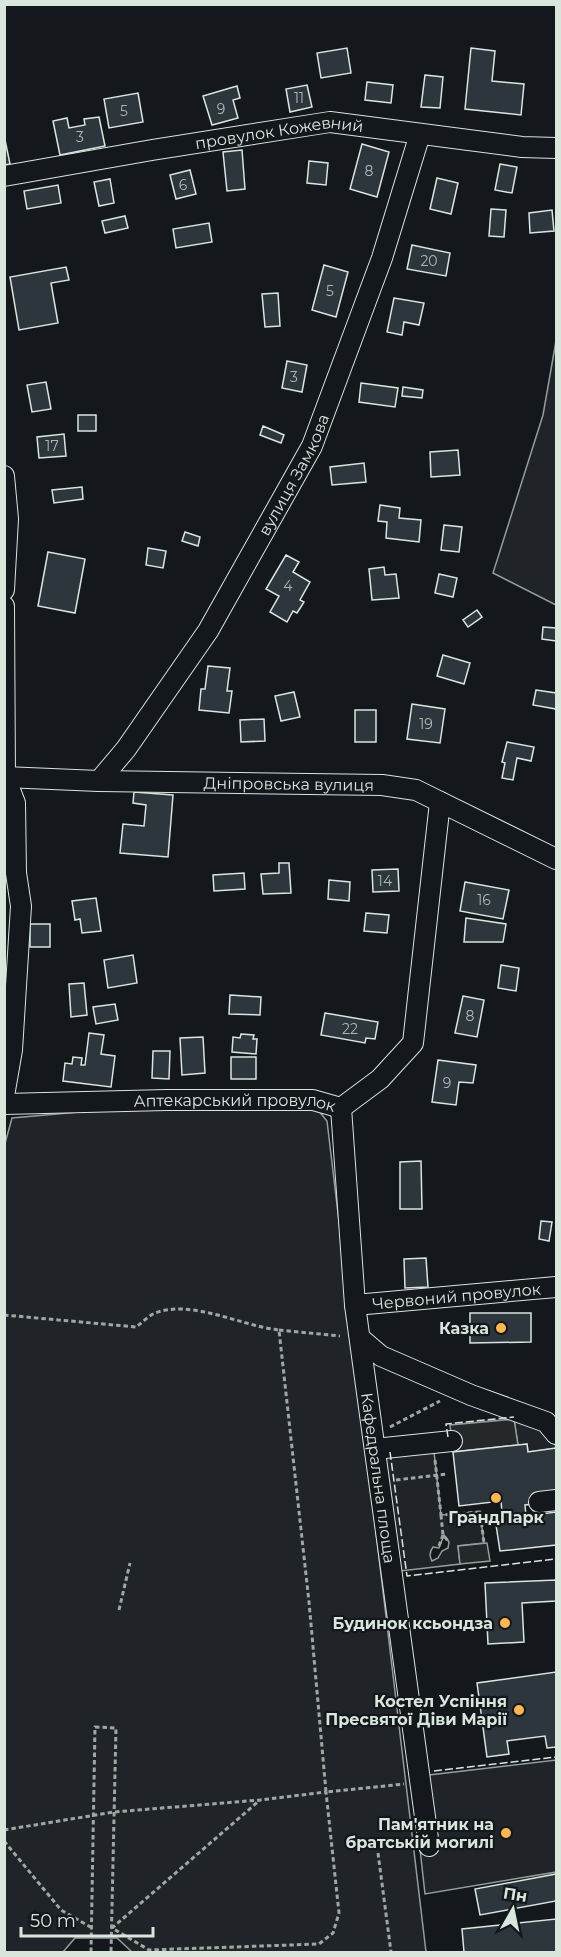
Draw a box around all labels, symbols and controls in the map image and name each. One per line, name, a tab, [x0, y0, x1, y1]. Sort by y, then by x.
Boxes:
house number: 11	[294, 89, 304, 107]
house number: 9	[217, 100, 225, 118]
house number: 5	[120, 102, 128, 120]
street label: провулок Кожевний	[194, 112, 365, 153]
house number: 3	[76, 128, 84, 146]
house number: 8	[365, 162, 374, 180]
house number: 6	[179, 176, 188, 194]
house number: 20	[420, 252, 438, 270]
house number: 5	[326, 282, 334, 300]
house number: 3	[290, 368, 298, 386]
street label: вулиця Замкова	[254, 411, 333, 539]
house number: 17	[45, 437, 59, 455]
house number: 4	[283, 577, 293, 595]
house number: 19	[419, 715, 433, 733]
street label: Дніпровська вулиця	[204, 773, 374, 794]
house number: 14	[378, 872, 393, 890]
house number: 16	[477, 891, 491, 909]
house number: 8	[466, 1007, 475, 1025]
house number: 22	[342, 1020, 358, 1038]
house number: 9	[443, 1074, 451, 1092]
street label: Аптекарський провулок	[133, 1091, 339, 1116]
street label: Червоний провулок	[371, 1279, 542, 1313]
place label: Казка	[439, 1319, 489, 1338]
marker: Казка	[494, 1321, 508, 1335]
street label: Кафедральна площа	[358, 1391, 400, 1564]
marker: ГрандПарк	[489, 1491, 503, 1505]
place label: ГрандПарк	[448, 1508, 544, 1527]
place label: Будинок ксьондза	[333, 1614, 493, 1633]
marker: Будинок ксьондза	[498, 1616, 512, 1630]
place label: Костел Успіння Пресвятої Діви Марії	[325, 1692, 507, 1729]
marker: Костел Успіння Пресвятої Діви Марії	[512, 1703, 526, 1717]
place label: Пам'ятник на братській могилі	[346, 1815, 494, 1852]
marker: Пам'ятник на братській могилі	[499, 1826, 513, 1840]
north arrow	[483, 1879, 543, 1939]
text: Пн	[502, 1883, 529, 1906]
scale bar	[21, 1900, 153, 1938]
text: 50 m	[30, 1910, 76, 1932]

